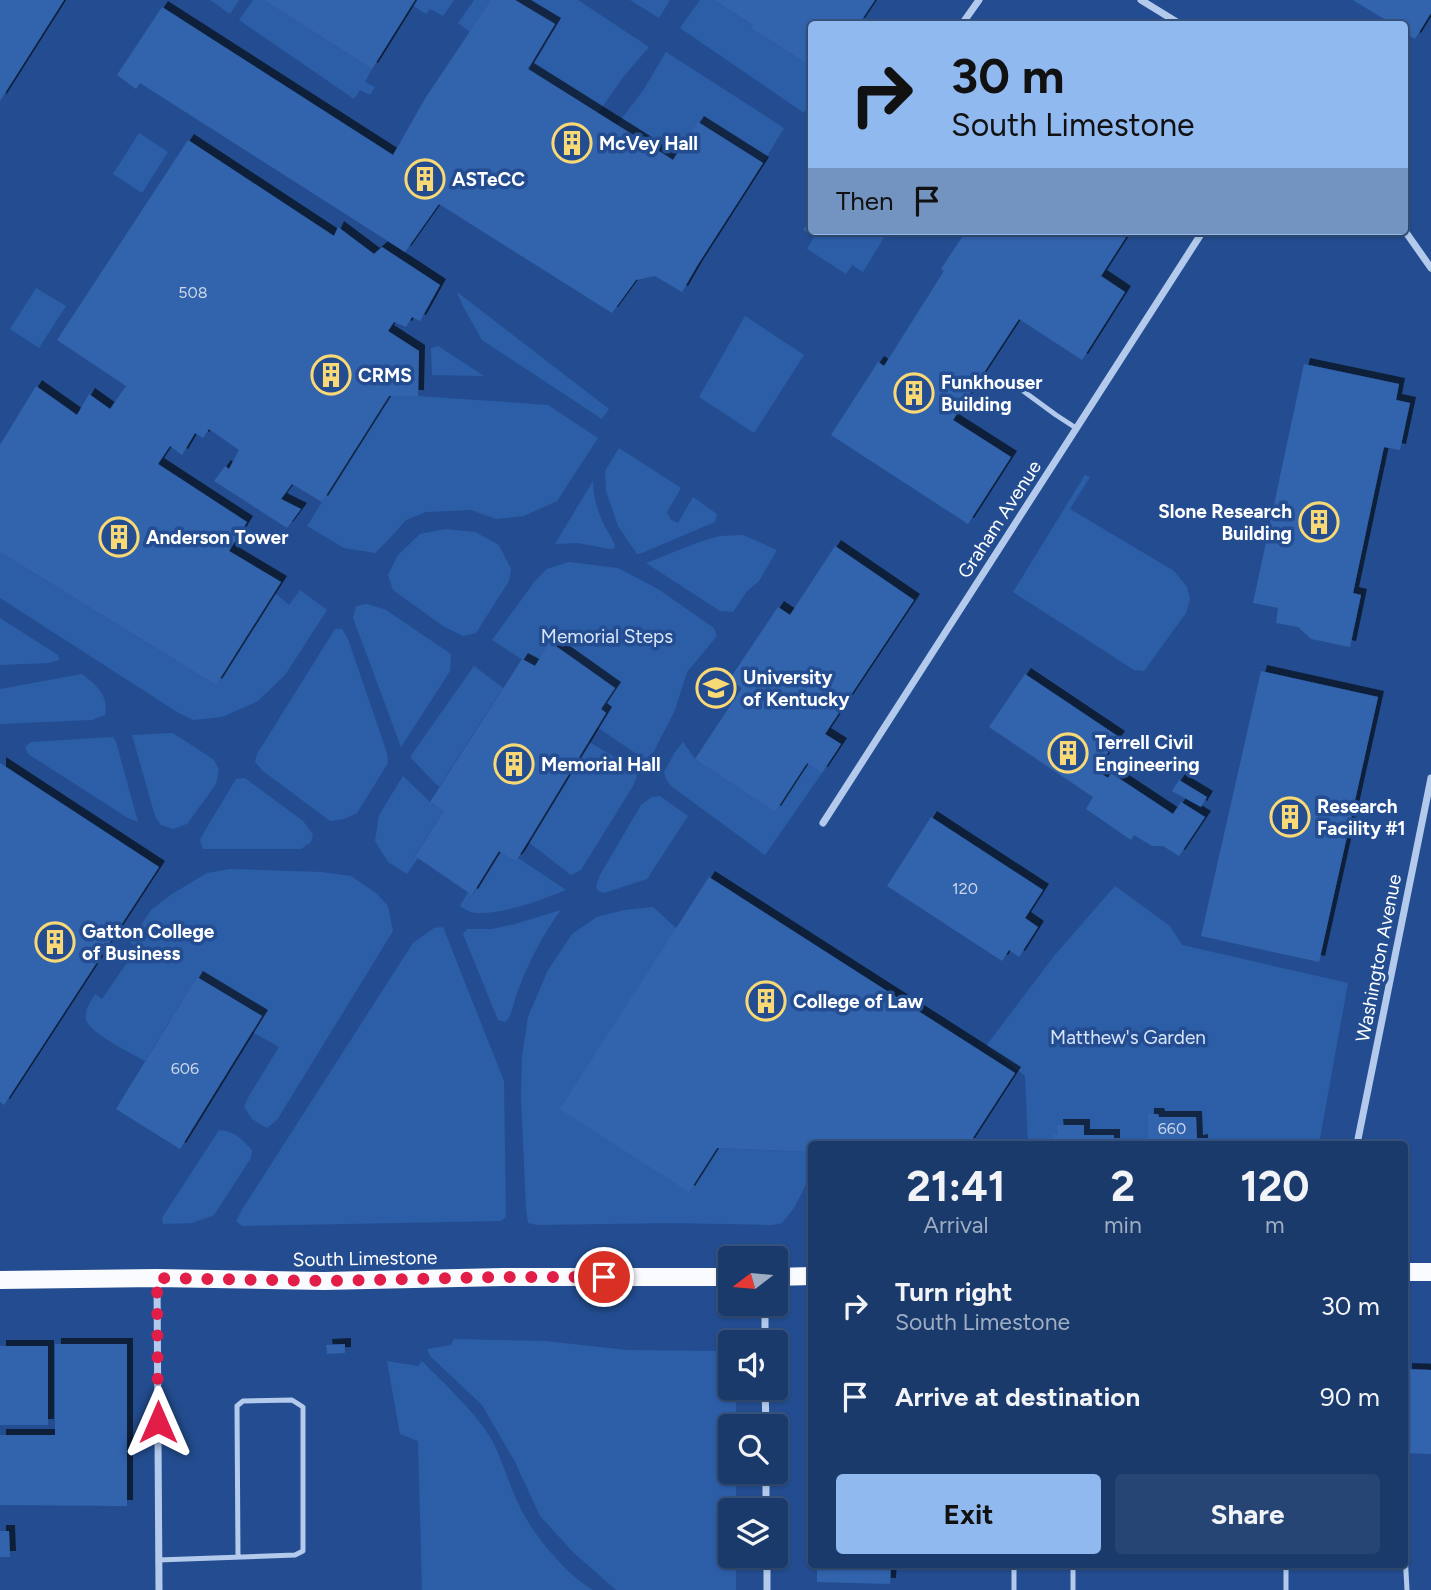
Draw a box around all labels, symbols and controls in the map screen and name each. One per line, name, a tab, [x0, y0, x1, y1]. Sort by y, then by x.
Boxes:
text: 30 m	[951, 46, 1064, 105]
icon: right	[836, 49, 927, 140]
text: South Limestone	[951, 106, 1195, 144]
building icon: McVey Hall	[551, 122, 593, 164]
place label: McVey Hall	[599, 132, 698, 155]
building icon: ASTeCC	[404, 158, 446, 200]
place label: ASTeCC	[452, 168, 525, 191]
icon: arrive	[908, 182, 946, 220]
text: Then	[836, 185, 894, 217]
house number: 508	[178, 283, 208, 302]
building icon: CRMS	[310, 354, 352, 396]
place label: CRMS	[358, 364, 412, 387]
place label: Funkhouser Building	[941, 371, 1042, 416]
building icon: Funkhouser Building	[893, 372, 935, 414]
street label: Graham Avenue	[953, 456, 1046, 583]
place label: Slone Research Building	[1158, 500, 1292, 545]
building icon: Slone Research Building	[1298, 501, 1340, 543]
building icon: Anderson Tower	[98, 516, 140, 558]
place label: Anderson Tower	[146, 526, 288, 549]
park label: Memorial Steps	[541, 625, 673, 648]
place label: University of Kentucky	[743, 666, 849, 711]
school or university icon: University of Kentucky	[695, 667, 737, 709]
place label: Terrell Civil Engineering	[1095, 731, 1200, 776]
building icon: Terrell Civil Engineering	[1047, 732, 1089, 774]
building icon: Memorial Hall	[493, 743, 535, 785]
place label: Memorial Hall	[541, 753, 661, 776]
place label: Research Facility #1	[1317, 795, 1406, 840]
building icon: Research Facility #1	[1269, 796, 1311, 838]
street label: Washington Avenue	[1351, 872, 1406, 1044]
house number: 120	[952, 879, 978, 898]
place label: Gatton College of Business	[82, 920, 215, 965]
building icon: Gatton College of Business	[34, 921, 76, 963]
building icon: College of Law	[745, 980, 787, 1022]
place label: College of Law	[793, 990, 923, 1013]
park label: Matthew's Garden	[1050, 1026, 1206, 1049]
house number: 606	[171, 1059, 199, 1078]
house number: 660	[1158, 1119, 1186, 1138]
text: 21:41	[906, 1161, 1005, 1212]
text: 2	[1111, 1161, 1135, 1212]
text: 120	[1240, 1161, 1309, 1212]
text: Arrival	[924, 1211, 988, 1239]
text: min	[1104, 1211, 1142, 1239]
text: m	[1265, 1211, 1285, 1239]
street label: South Limestone	[293, 1246, 437, 1271]
north arrow	[718, 1246, 788, 1316]
map controls	[718, 1246, 788, 1568]
pin	[574, 1247, 634, 1307]
icon: arrive	[585, 1258, 623, 1296]
text: Turn right	[895, 1276, 1012, 1308]
icon: right	[836, 1287, 874, 1325]
text: 30 m	[1321, 1290, 1380, 1322]
text: South Limestone	[895, 1308, 1070, 1336]
button: sound	[718, 1330, 788, 1400]
icon: arrive	[836, 1378, 874, 1416]
text: Arrive at destination	[895, 1381, 1140, 1413]
text: 90 m	[1320, 1381, 1380, 1413]
position arrow	[121, 1385, 195, 1459]
button: search	[718, 1414, 788, 1484]
button: Exit	[836, 1474, 1101, 1554]
button: Share	[1115, 1474, 1380, 1554]
button: layers	[718, 1498, 788, 1568]

